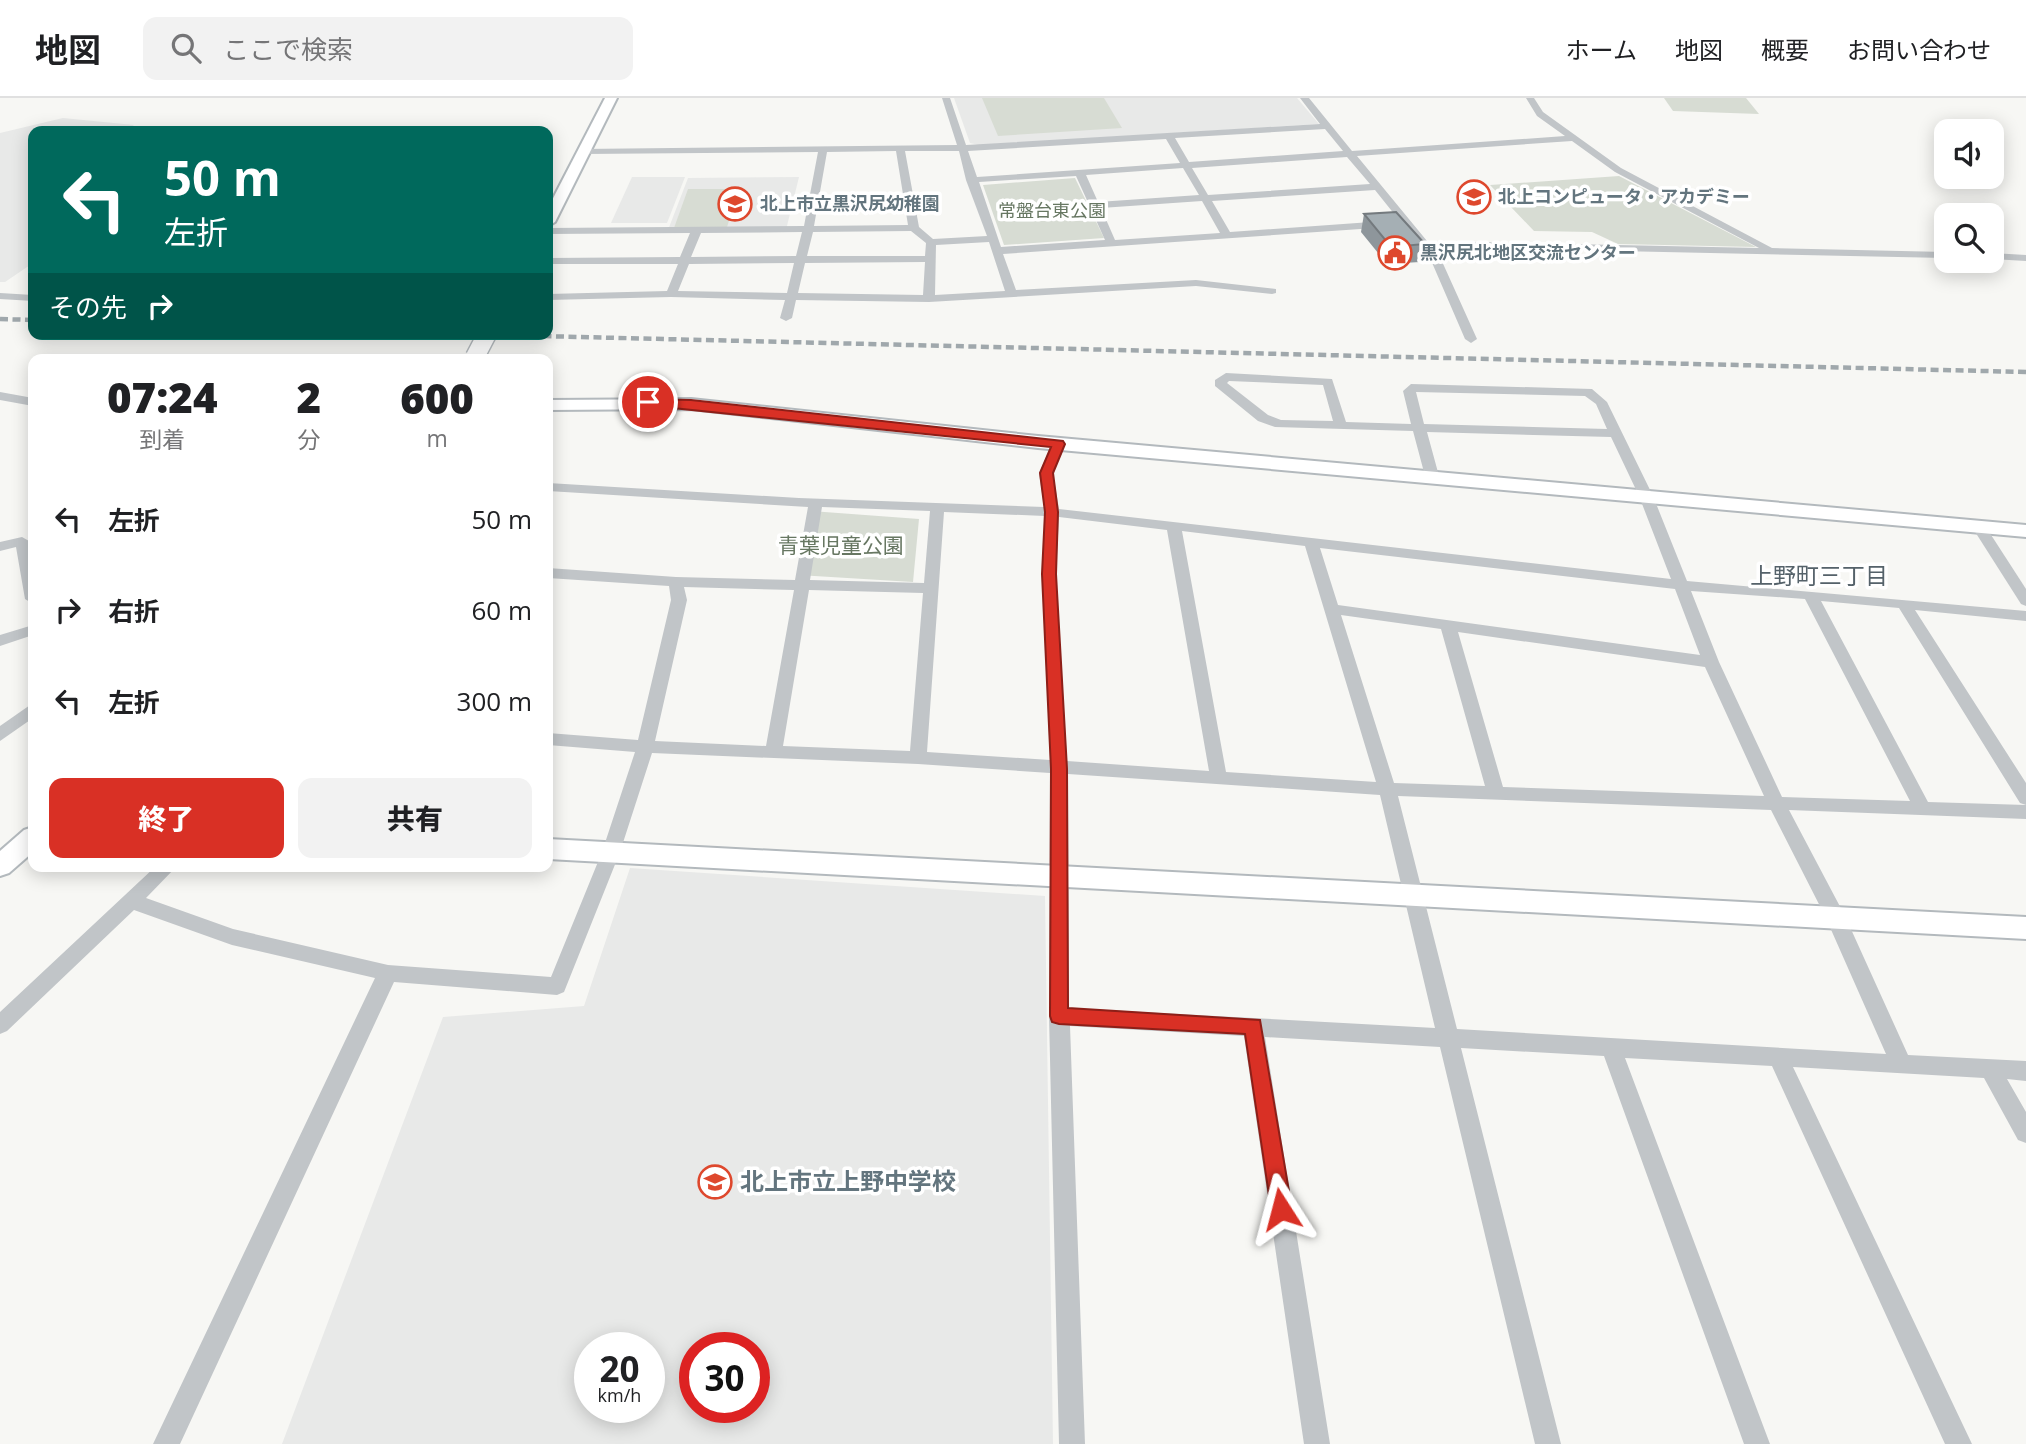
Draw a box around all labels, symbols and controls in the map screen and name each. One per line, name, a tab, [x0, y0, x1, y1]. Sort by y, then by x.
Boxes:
search box	[143, 17, 633, 80]
text: 地図	[35, 27, 101, 72]
icon: search	[167, 29, 205, 67]
text: ここで検索	[223, 31, 353, 67]
text: ホーム	[1566, 33, 1637, 66]
text: 地図	[1675, 33, 1723, 66]
text: 概要	[1761, 33, 1809, 66]
text: お問い合わせ	[1847, 33, 1991, 66]
map controls	[1934, 119, 2004, 273]
button: sound	[1934, 119, 2004, 189]
text: 50 m	[164, 144, 281, 210]
icon: left	[49, 154, 140, 245]
school or university icon: 北上コンピュータ・アカデミー	[1455, 178, 1493, 216]
place label: 北上コンピュータ・アカデミー	[1498, 184, 1750, 208]
school or university icon: 北上市立黒沢尻幼稚園	[716, 185, 754, 223]
place label: 北上市立黒沢尻幼稚園	[760, 191, 940, 215]
park label: 常盤台東公園	[998, 198, 1106, 222]
button: search	[1934, 203, 2004, 273]
text: 左折	[164, 210, 228, 253]
public building icon: 黒沢尻北地区交流センター	[1376, 234, 1414, 272]
place label: 黒沢尻北地区交流センター	[1420, 240, 1636, 264]
icon: right	[141, 287, 179, 325]
text: その先	[49, 289, 127, 325]
text: 07:24	[107, 368, 218, 425]
text: 2	[297, 368, 321, 425]
text: 600	[400, 369, 474, 426]
pin	[618, 372, 678, 432]
icon: arrive	[629, 383, 667, 421]
text: m	[426, 422, 448, 454]
text: 到着	[139, 423, 185, 455]
text: 分	[297, 423, 320, 455]
icon: left	[49, 500, 87, 538]
text: 50 m	[471, 501, 532, 537]
text: 左折	[108, 502, 160, 538]
park label: 青葉児童公園	[778, 531, 904, 559]
district label: 上野町三丁目	[1750, 559, 1888, 591]
icon: right	[49, 591, 87, 629]
text: 60 m	[471, 592, 532, 628]
text: 右折	[108, 593, 160, 629]
icon: left	[49, 682, 87, 720]
text: 300 m	[457, 683, 532, 719]
text: 左折	[108, 684, 160, 720]
button: 終了	[49, 778, 284, 858]
button: 共有	[298, 778, 532, 858]
school or university icon: 北上市立上野中学校	[696, 1163, 734, 1201]
place label: 北上市立上野中学校	[740, 1164, 956, 1197]
position arrow	[1244, 1172, 1318, 1246]
speed limit sign: 30	[679, 1332, 770, 1423]
text: 20	[599, 1345, 640, 1392]
text: km/h	[598, 1383, 641, 1407]

